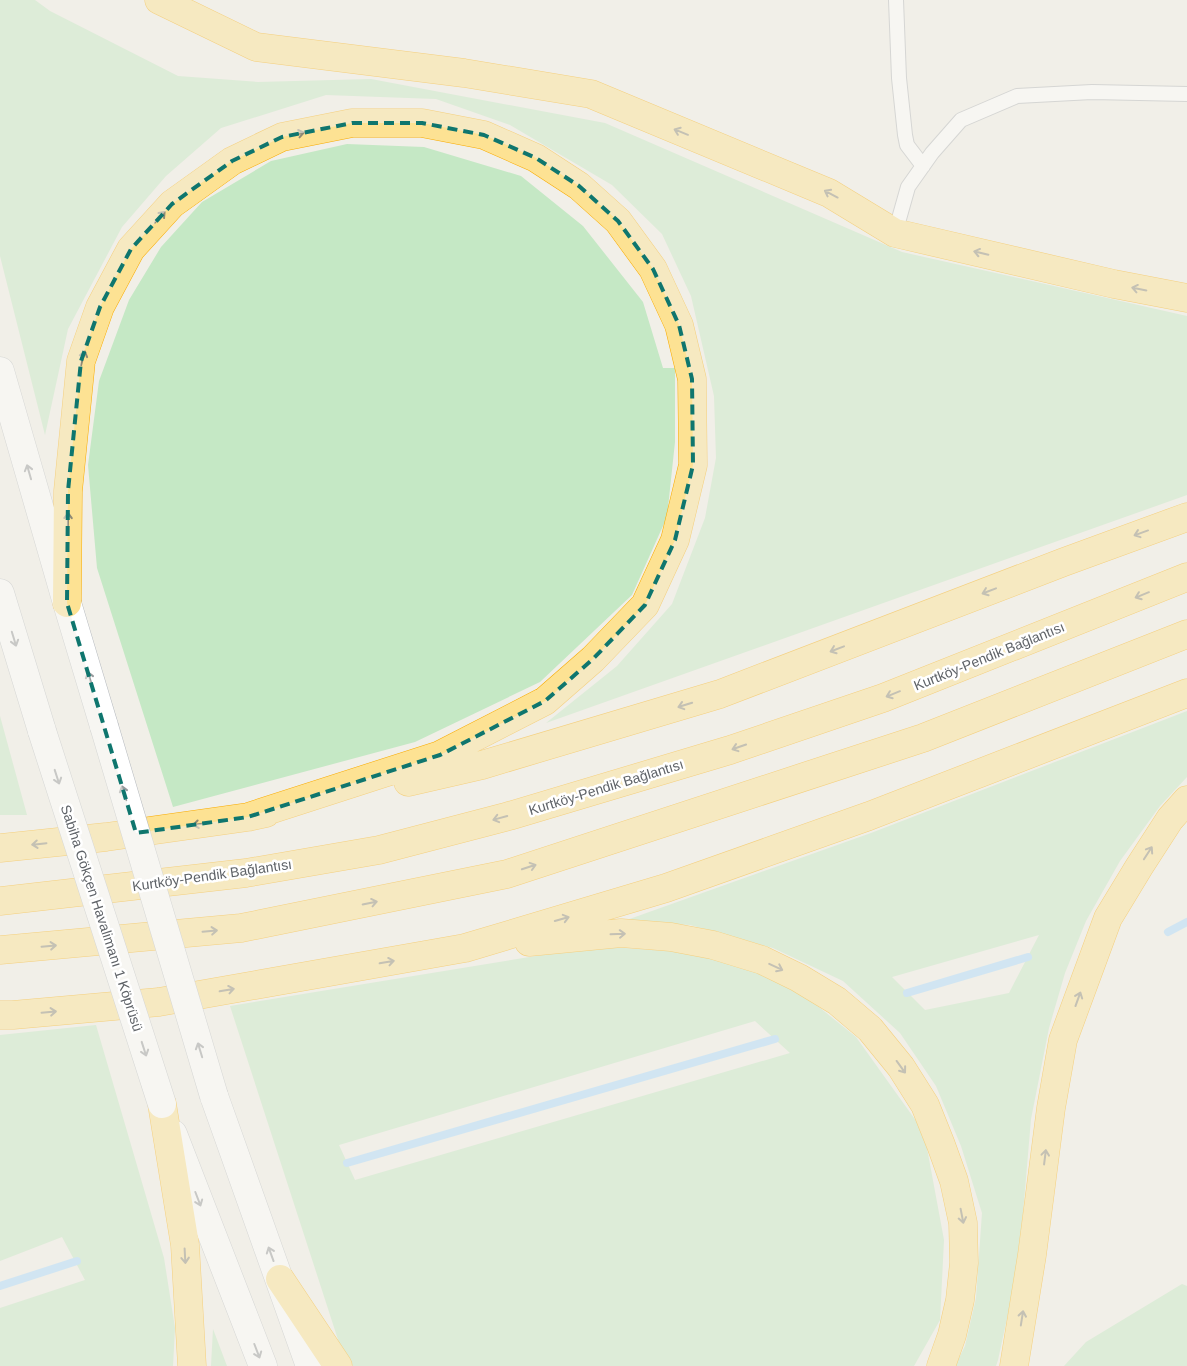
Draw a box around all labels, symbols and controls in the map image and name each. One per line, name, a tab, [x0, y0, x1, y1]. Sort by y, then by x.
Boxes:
one-way arrow	[674, 126, 689, 136]
one-way arrow	[288, 129, 304, 138]
one-way arrow	[824, 189, 839, 199]
one-way arrow	[154, 211, 166, 224]
one-way arrow	[973, 248, 989, 257]
one-way arrow	[1132, 284, 1148, 293]
one-way arrow	[79, 351, 88, 367]
one-way arrow	[24, 465, 34, 481]
one-way arrow	[63, 512, 72, 528]
one-way arrow	[1134, 529, 1149, 538]
one-way arrow	[982, 587, 997, 596]
one-way arrow	[1135, 591, 1150, 600]
street label: Kurtköy-Pendik Bağlantısı	[911, 618, 1067, 694]
one-way arrow	[10, 631, 20, 647]
one-way arrow	[830, 645, 846, 654]
one-way arrow	[84, 671, 94, 687]
one-way arrow	[886, 689, 901, 699]
one-way arrow	[677, 700, 693, 710]
one-way arrow	[732, 742, 748, 752]
street label: Kurtköy-Pendik Bağlantısı	[527, 756, 685, 818]
one-way arrow	[52, 769, 62, 785]
one-way arrow	[118, 786, 128, 802]
street label: Sabiha Gökçen Havalimanı 1 Köprüsü	[58, 803, 146, 1033]
one-way arrow	[492, 814, 508, 823]
one-way arrow	[192, 819, 208, 829]
one-way arrow	[31, 839, 47, 849]
one-way arrow	[1143, 846, 1153, 860]
street label: Kurtköy-Pendik Bağlantısı	[131, 856, 293, 894]
one-way arrow	[520, 861, 536, 871]
one-way arrow	[362, 897, 378, 907]
one-way arrow	[553, 914, 569, 924]
one-way arrow	[202, 926, 218, 936]
one-way arrow	[610, 929, 626, 938]
one-way arrow	[40, 941, 56, 950]
one-way arrow	[379, 956, 395, 966]
one-way arrow	[768, 962, 783, 972]
one-way arrow	[219, 984, 235, 994]
one-way arrow	[1074, 991, 1083, 1007]
one-way arrow	[40, 1007, 56, 1016]
one-way arrow	[140, 1040, 149, 1056]
one-way arrow	[195, 1042, 205, 1058]
one-way arrow	[895, 1060, 906, 1073]
one-way arrow	[1040, 1149, 1050, 1165]
one-way arrow	[194, 1191, 204, 1206]
one-way arrow	[957, 1208, 967, 1224]
one-way arrow	[266, 1247, 275, 1262]
one-way arrow	[181, 1248, 190, 1264]
one-way arrow	[1017, 1310, 1027, 1326]
one-way arrow	[253, 1342, 262, 1358]

